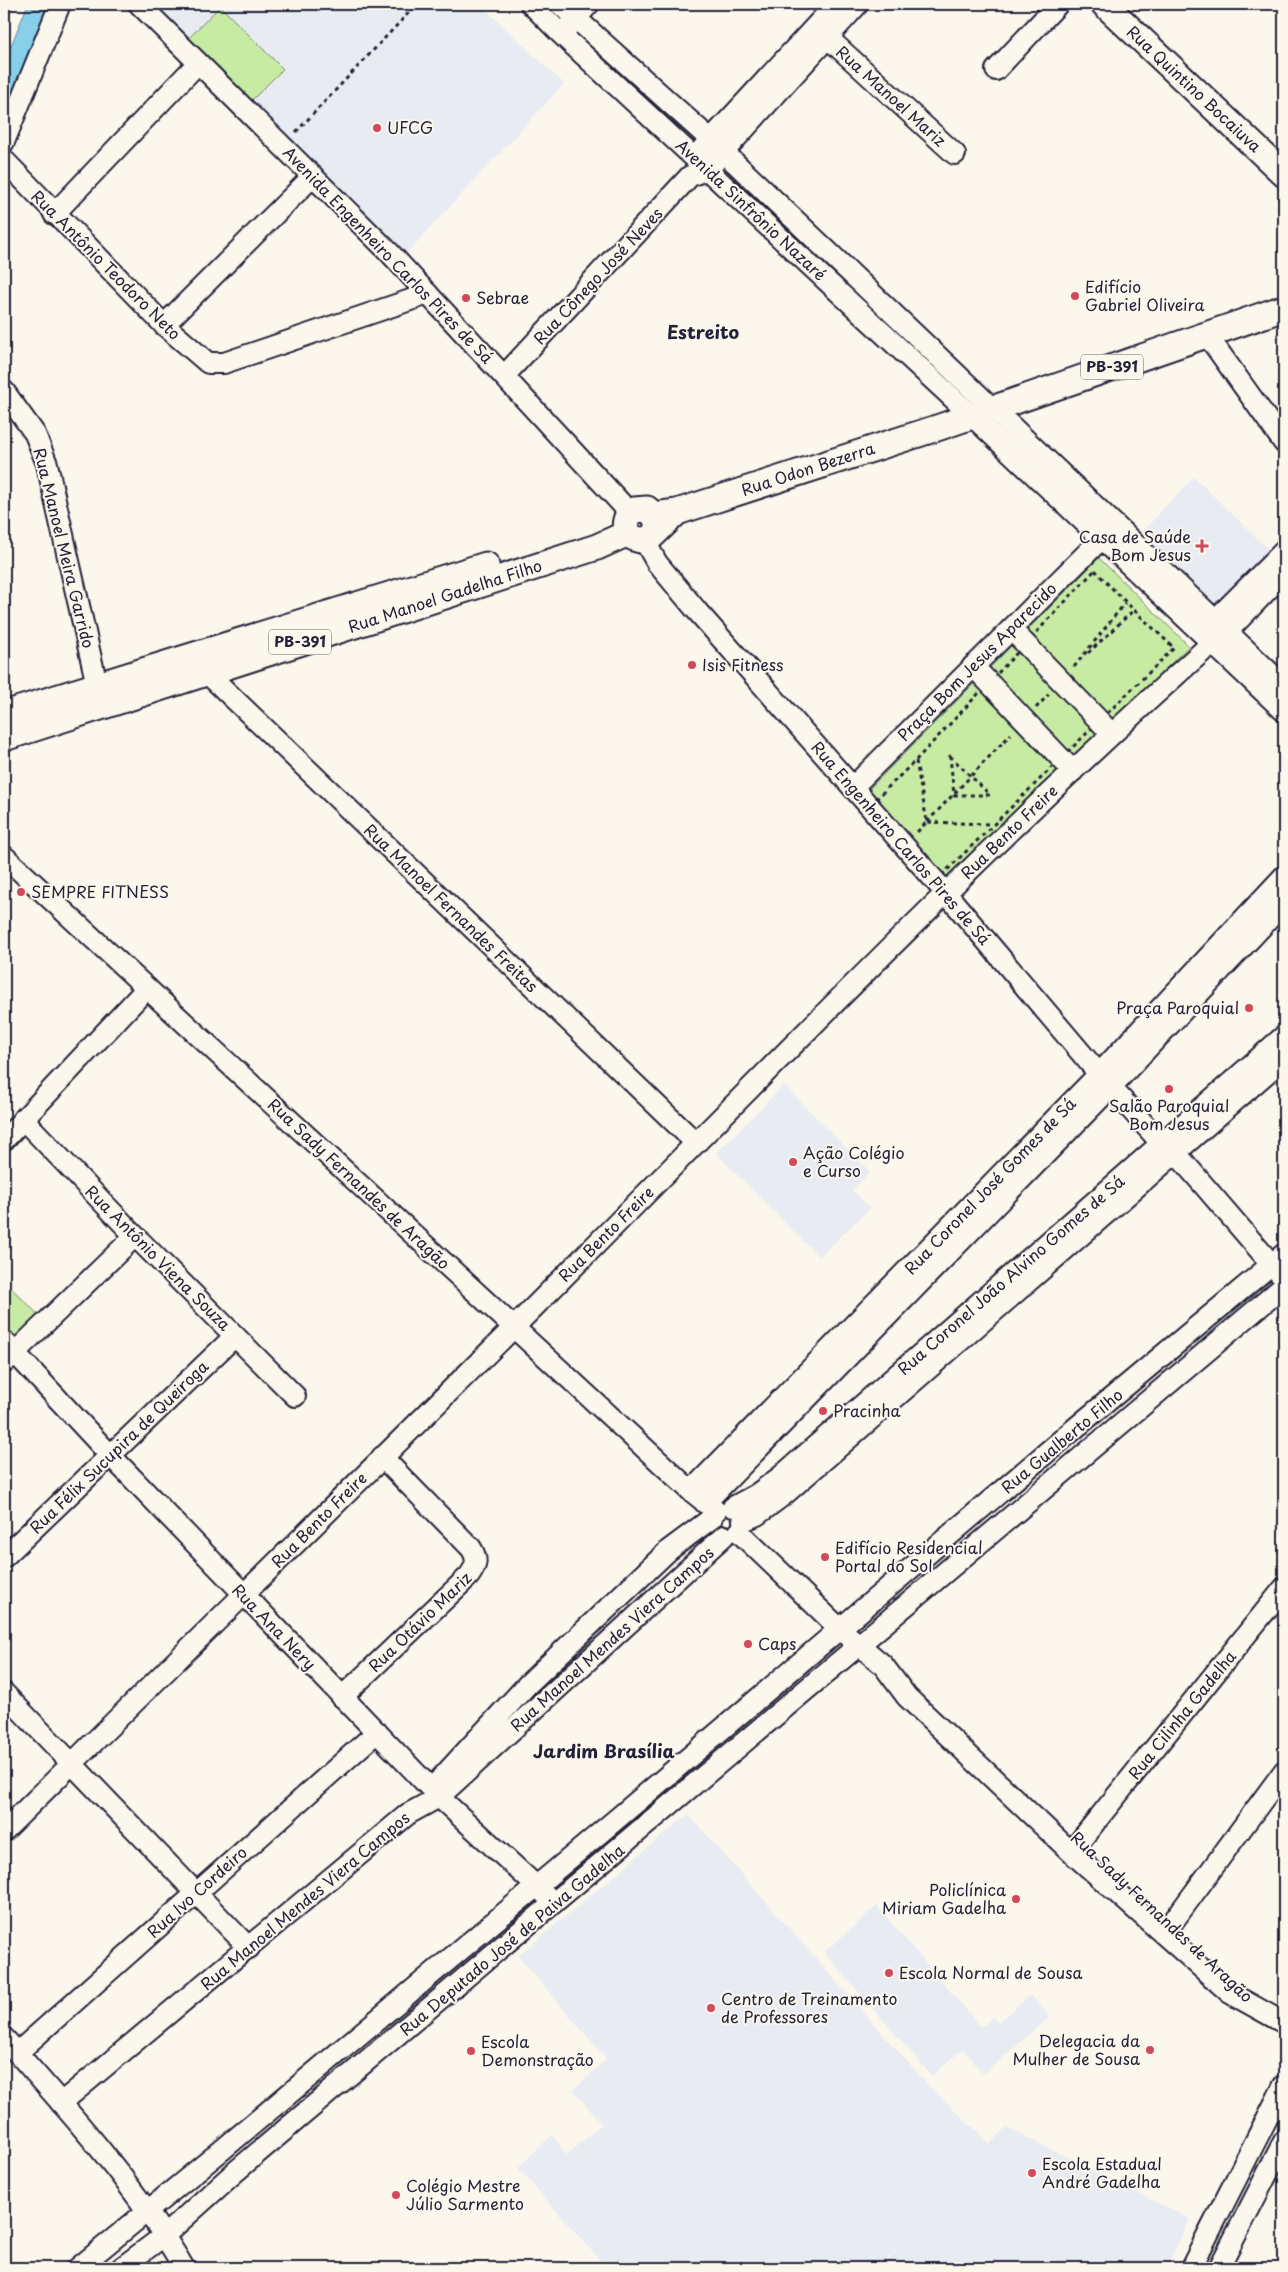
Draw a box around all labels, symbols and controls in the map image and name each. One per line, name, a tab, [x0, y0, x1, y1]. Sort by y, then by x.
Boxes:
street label: Rua Quintino Bocaiuva	[1122, 19, 1267, 157]
street label: Rua Manoel Mariz	[831, 39, 952, 151]
place label: UFCG	[387, 115, 433, 139]
marker: UFCG	[371, 122, 383, 134]
street label: Avenida Sinfrônio Nazaré	[671, 133, 832, 286]
street label: Avenida Engenheiro Carlos Pires de Sá	[278, 140, 500, 369]
street label: Rua Antônio Teodoro Neto	[26, 184, 187, 345]
street label: Rua Cônego José Neves	[527, 201, 667, 349]
place label: Edifício Gabriel Oliveira	[1085, 274, 1205, 316]
place label: Sebrae	[476, 285, 529, 309]
marker: Edifício Gabriel Oliveira	[1069, 290, 1081, 302]
marker: Sebrae	[460, 292, 472, 304]
district label: Estreito	[667, 318, 739, 345]
road number: PB-391	[1081, 354, 1143, 380]
street label: Rua Odon Bezerra	[738, 435, 877, 501]
street label: Rua Manoel Meira Garrido	[28, 445, 101, 650]
place label: Casa de Saúde Bom Jesus	[1079, 524, 1191, 566]
marker: Casa de Saúde Bom Jesus	[1195, 539, 1209, 553]
street label: Rua Manoel Gadelha Filho	[345, 552, 545, 638]
street label: Praça Bom Jesus Aparecido	[891, 576, 1061, 746]
road number: PB-391	[269, 630, 331, 654]
place label: Isis Fitness	[702, 652, 784, 676]
marker: Isis Fitness	[686, 659, 698, 671]
street label: Rua Engenheiro Carlos Pires de Sá	[807, 735, 997, 950]
street label: Rua Bento Freire	[954, 779, 1062, 884]
street label: Rua Manoel Fernandes Freitas	[359, 818, 544, 997]
place label: SEMPRE FITNESS	[31, 879, 169, 903]
marker: SEMPRE FITNESS	[15, 886, 27, 898]
place label: Praça Paroquial	[1116, 995, 1239, 1019]
marker: Praça Paroquial	[1243, 1002, 1255, 1014]
marker: Salão Paroquial Bom Jesus	[1163, 1083, 1175, 1095]
street label: Rua Coronel José Gomes de Sá	[898, 1091, 1080, 1279]
street label: Rua Sady Fernandes de Aragão	[263, 1092, 456, 1274]
place label: Salão Paroquial Bom Jesus	[1109, 1093, 1229, 1135]
place label: Ação Colégio e Curso	[803, 1140, 905, 1182]
marker: Ação Colégio e Curso	[787, 1156, 799, 1168]
street label: Rua Coronel João Alvino Gomes de Sá	[892, 1169, 1129, 1380]
street label: Rua Antônio Viena Souza	[81, 1179, 237, 1335]
street label: Rua Bento Freire	[552, 1180, 659, 1287]
street label: Rua Félix Sucupira de Queiroga	[24, 1354, 213, 1538]
street label: Rua Gualberto Filho	[995, 1382, 1127, 1498]
place label: Pracinha	[833, 1398, 901, 1422]
marker: Pracinha	[817, 1405, 829, 1417]
street label: Rua Bento Freire	[265, 1466, 372, 1573]
place label: Edifício Residencial Portal do Sol	[835, 1535, 982, 1577]
street label: Rua Manoel Mendes Viera Campos	[504, 1540, 718, 1736]
marker: Edifício Residencial Portal do Sol	[819, 1551, 831, 1563]
street label: Rua Otávio Mariz	[362, 1565, 476, 1677]
street label: Rua Ana Nery	[227, 1578, 322, 1675]
place label: Caps	[758, 1631, 796, 1655]
marker: Caps	[742, 1638, 754, 1650]
street label: Rua Cilinha Gadelha	[1122, 1644, 1241, 1784]
district label: Jardim Brasília	[533, 1737, 676, 1764]
street label: Rua Manoel Mendes Viera Campos	[195, 1805, 414, 1995]
street label: Rua Sady Fernandes de Aragão	[1066, 1825, 1259, 2007]
street label: Rua Deputado José de Paiva Gadelha	[394, 1838, 629, 2041]
street label: Rua Ivo Cordeiro	[141, 1840, 252, 1943]
place label: Policlínica Miriam Gadelha	[882, 1877, 1006, 1919]
marker: Policlínica Miriam Gadelha	[1010, 1893, 1022, 1905]
place label: Escola Normal de Sousa	[899, 1960, 1082, 1984]
marker: Escola Normal de Sousa	[883, 1967, 895, 1979]
place label: Centro de Treinamento de Professores	[721, 1986, 897, 2028]
marker: Centro de Treinamento de Professores	[705, 2002, 717, 2014]
place label: Delegacia da Mulher de Sousa	[1012, 2028, 1140, 2070]
place label: Escola Demonstração	[481, 2029, 594, 2071]
marker: Delegacia da Mulher de Sousa	[1144, 2044, 1156, 2056]
marker: Escola Demonstração	[465, 2045, 477, 2057]
place label: Escola Estadual André Gadelha	[1042, 2151, 1162, 2193]
marker: Escola Estadual André Gadelha	[1026, 2167, 1038, 2179]
place label: Colégio Mestre Júlio Sarmento	[406, 2173, 524, 2215]
marker: Colégio Mestre Júlio Sarmento	[390, 2189, 402, 2201]

